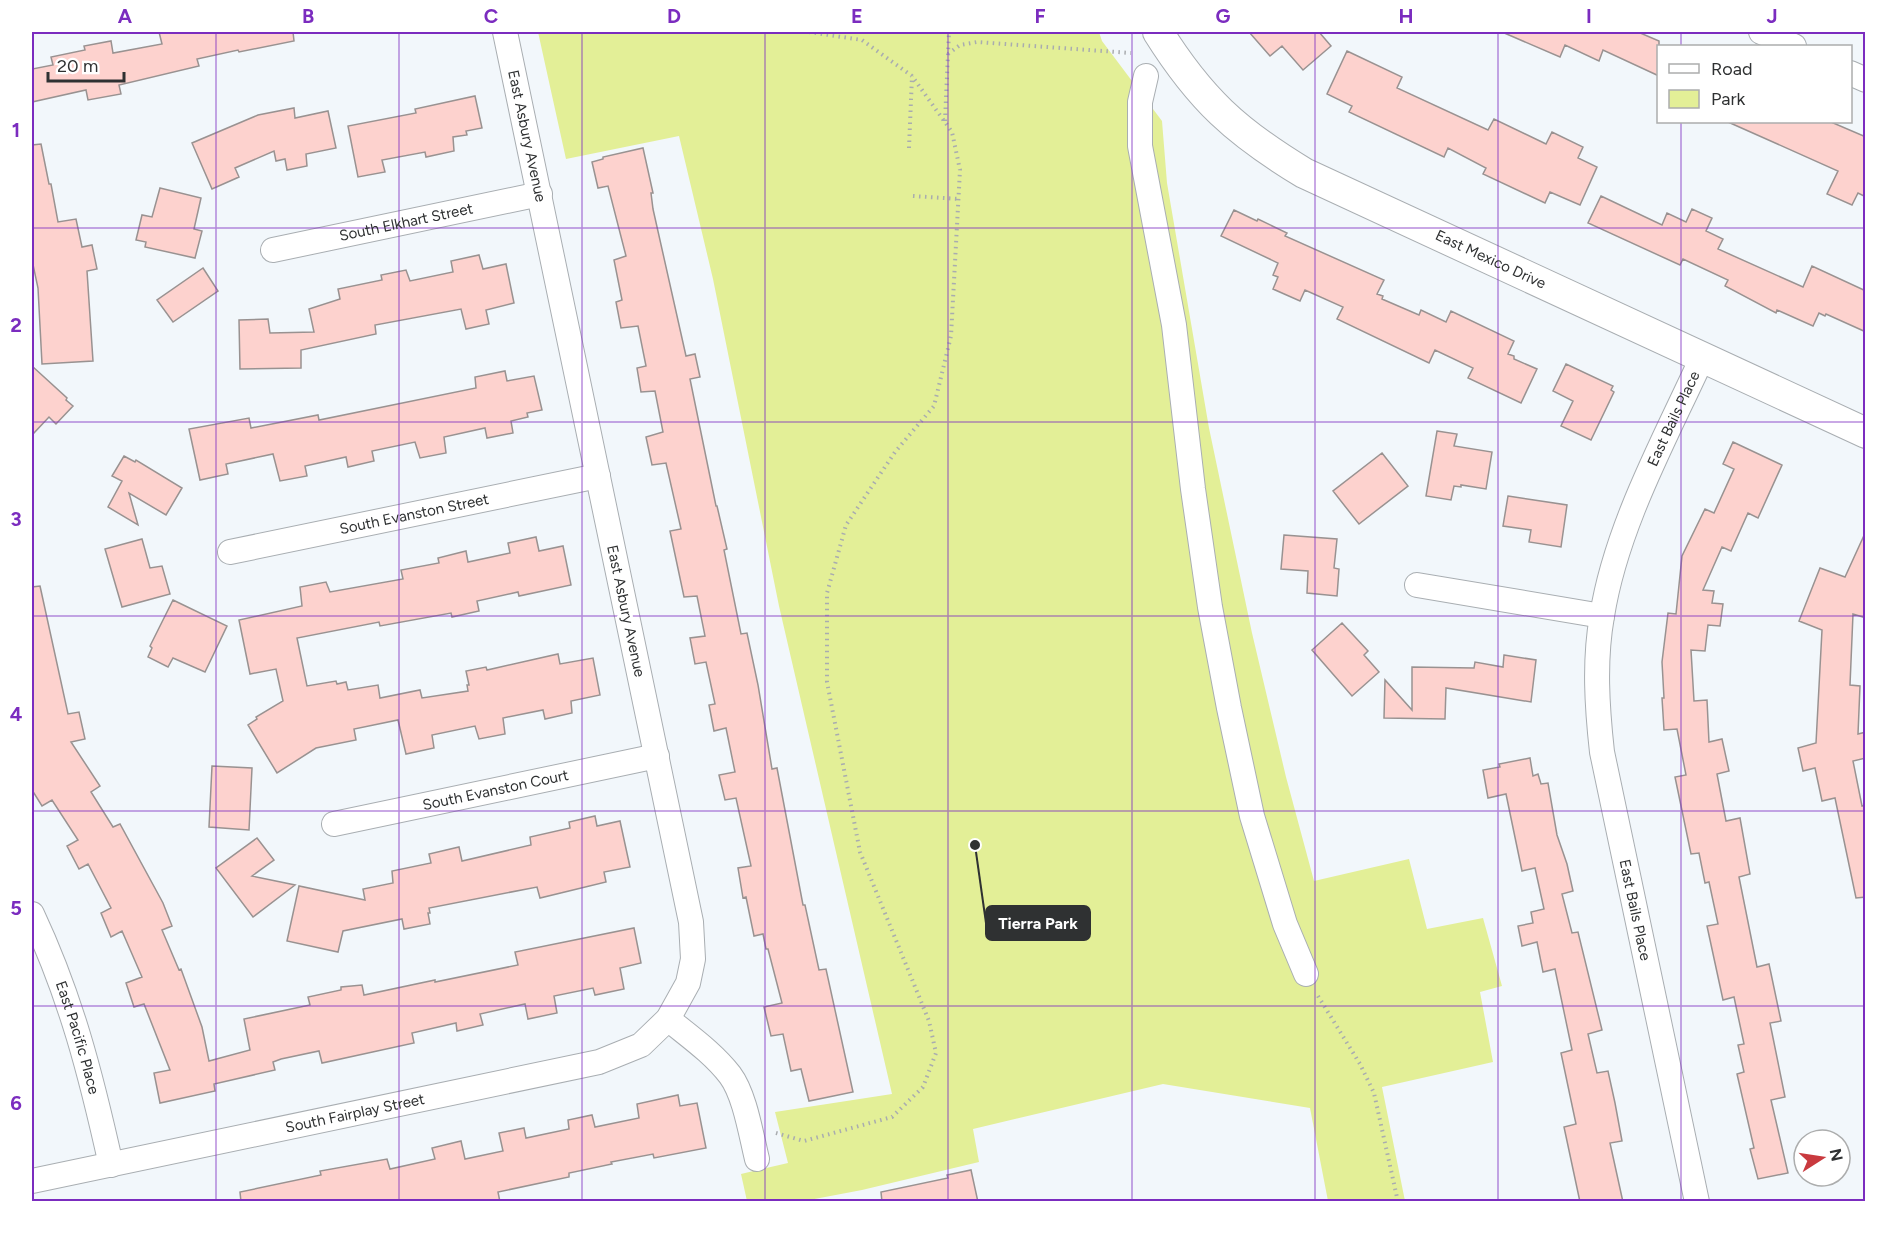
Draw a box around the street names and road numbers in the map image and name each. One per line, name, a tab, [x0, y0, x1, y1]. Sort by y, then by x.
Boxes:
street label: East Asbury Avenue	[504, 68, 550, 204]
street label: South Elkhart Street	[338, 199, 475, 245]
street label: East Mexico Drive	[1433, 226, 1549, 293]
street label: East Bails Place	[1643, 368, 1704, 469]
street label: South Evanston Street	[338, 490, 491, 538]
street label: East Asbury Avenue	[603, 543, 649, 679]
street label: South Evanston Court	[421, 766, 570, 814]
street label: East Bails Place	[1615, 858, 1655, 962]
street label: East Pacific Place	[52, 978, 103, 1096]
street label: South Fairplay Street	[284, 1090, 426, 1137]

